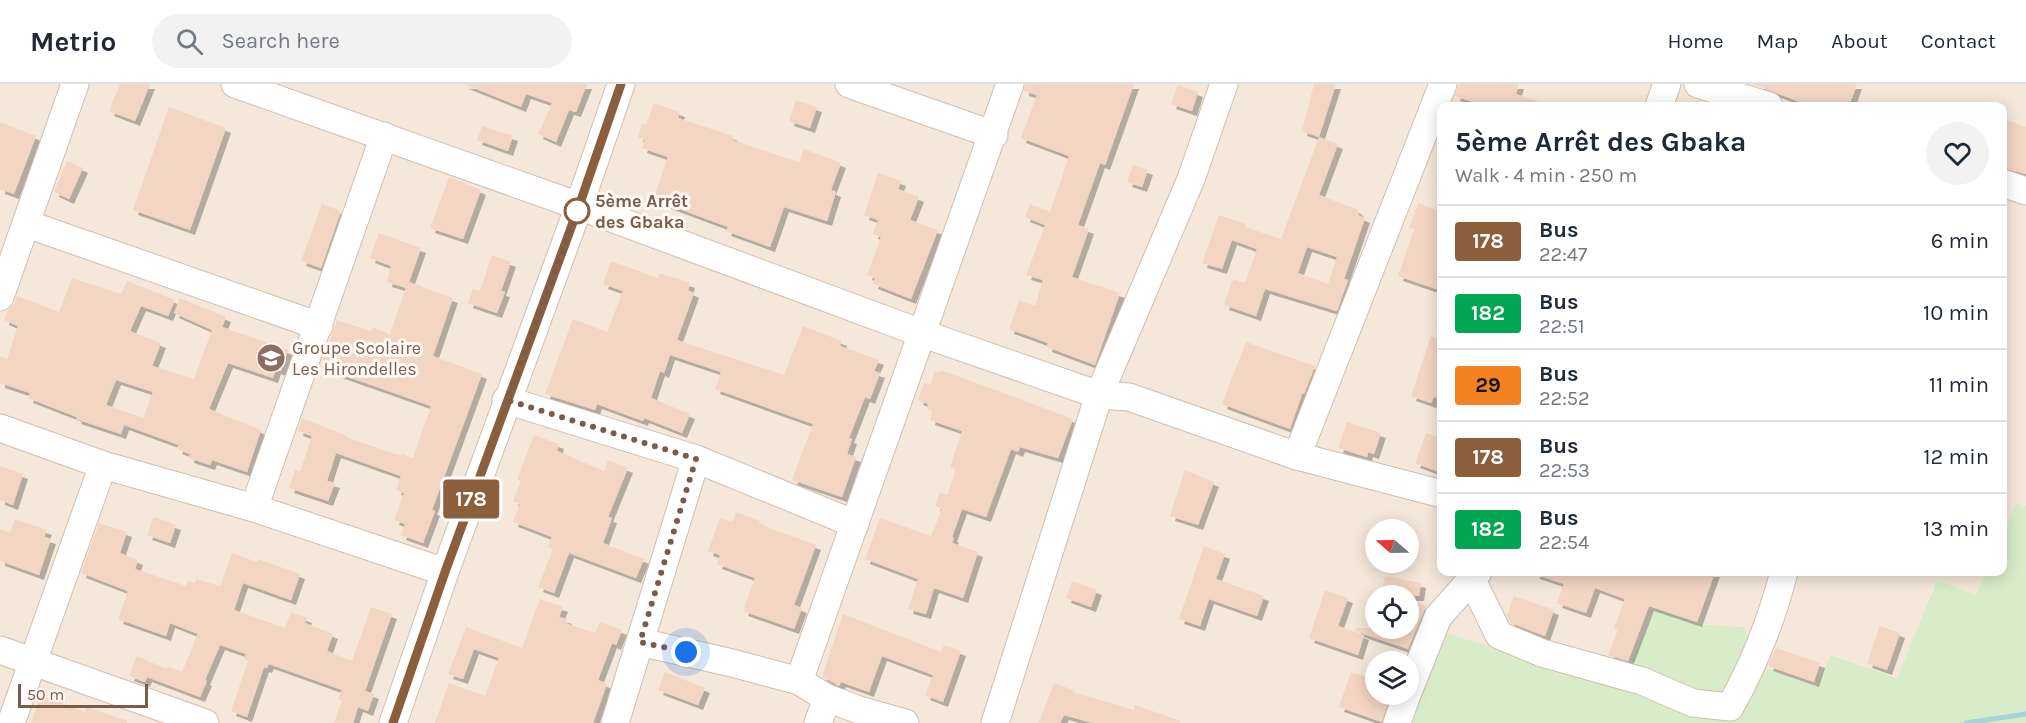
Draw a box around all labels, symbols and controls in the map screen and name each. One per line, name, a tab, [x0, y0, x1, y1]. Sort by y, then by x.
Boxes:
search box	[152, 14, 572, 68]
text: Metrio	[30, 25, 116, 58]
icon: search	[173, 25, 206, 58]
text: Search here	[221, 28, 340, 54]
text: Home	[1668, 29, 1724, 53]
text: Map	[1757, 29, 1798, 53]
text: About	[1831, 29, 1888, 53]
text: Contact	[1921, 29, 1996, 53]
button: heart	[1926, 122, 1989, 185]
text: 5ème Arrêt des Gbaka	[1455, 125, 1746, 158]
text: Walk · 4 min · 250 m	[1455, 164, 1637, 187]
place label: 5ème Arrêt des Gbaka	[595, 190, 688, 233]
marker: 5ème Arrêt des Gbaka	[564, 198, 590, 224]
text: Bus	[1539, 217, 1579, 243]
text: 6 min	[1931, 228, 1989, 254]
text: 178	[1472, 229, 1504, 253]
text: 22:47	[1539, 243, 1587, 266]
text: Bus	[1539, 289, 1579, 315]
text: 10 min	[1923, 300, 1989, 326]
text: 182	[1471, 301, 1505, 325]
text: 22:51	[1539, 315, 1585, 338]
place label: Groupe Scolaire Les Hirondelles	[292, 337, 421, 380]
school or university icon: Groupe Scolaire Les Hirondelles	[255, 342, 287, 374]
text: Bus	[1539, 361, 1579, 387]
text: 11 min	[1929, 372, 1989, 398]
text: 29	[1475, 373, 1501, 397]
text: 22:52	[1539, 387, 1590, 410]
text: Bus	[1539, 433, 1579, 459]
text: 12 min	[1923, 444, 1989, 470]
text: 178	[1472, 445, 1504, 469]
text: 22:53	[1539, 459, 1590, 482]
line badge: 178	[436, 480, 506, 518]
text: 178	[455, 487, 487, 511]
text: Bus	[1539, 505, 1579, 531]
text: 13 min	[1923, 516, 1989, 542]
text: 182	[1471, 517, 1505, 541]
north arrow	[1365, 519, 1419, 573]
map controls	[1365, 519, 1419, 705]
text: 22:54	[1539, 531, 1589, 554]
button: locate	[1365, 585, 1419, 639]
your location	[671, 637, 701, 667]
button: layers	[1365, 651, 1419, 705]
scale bar	[18, 681, 148, 708]
text: 50 m	[27, 685, 64, 704]

